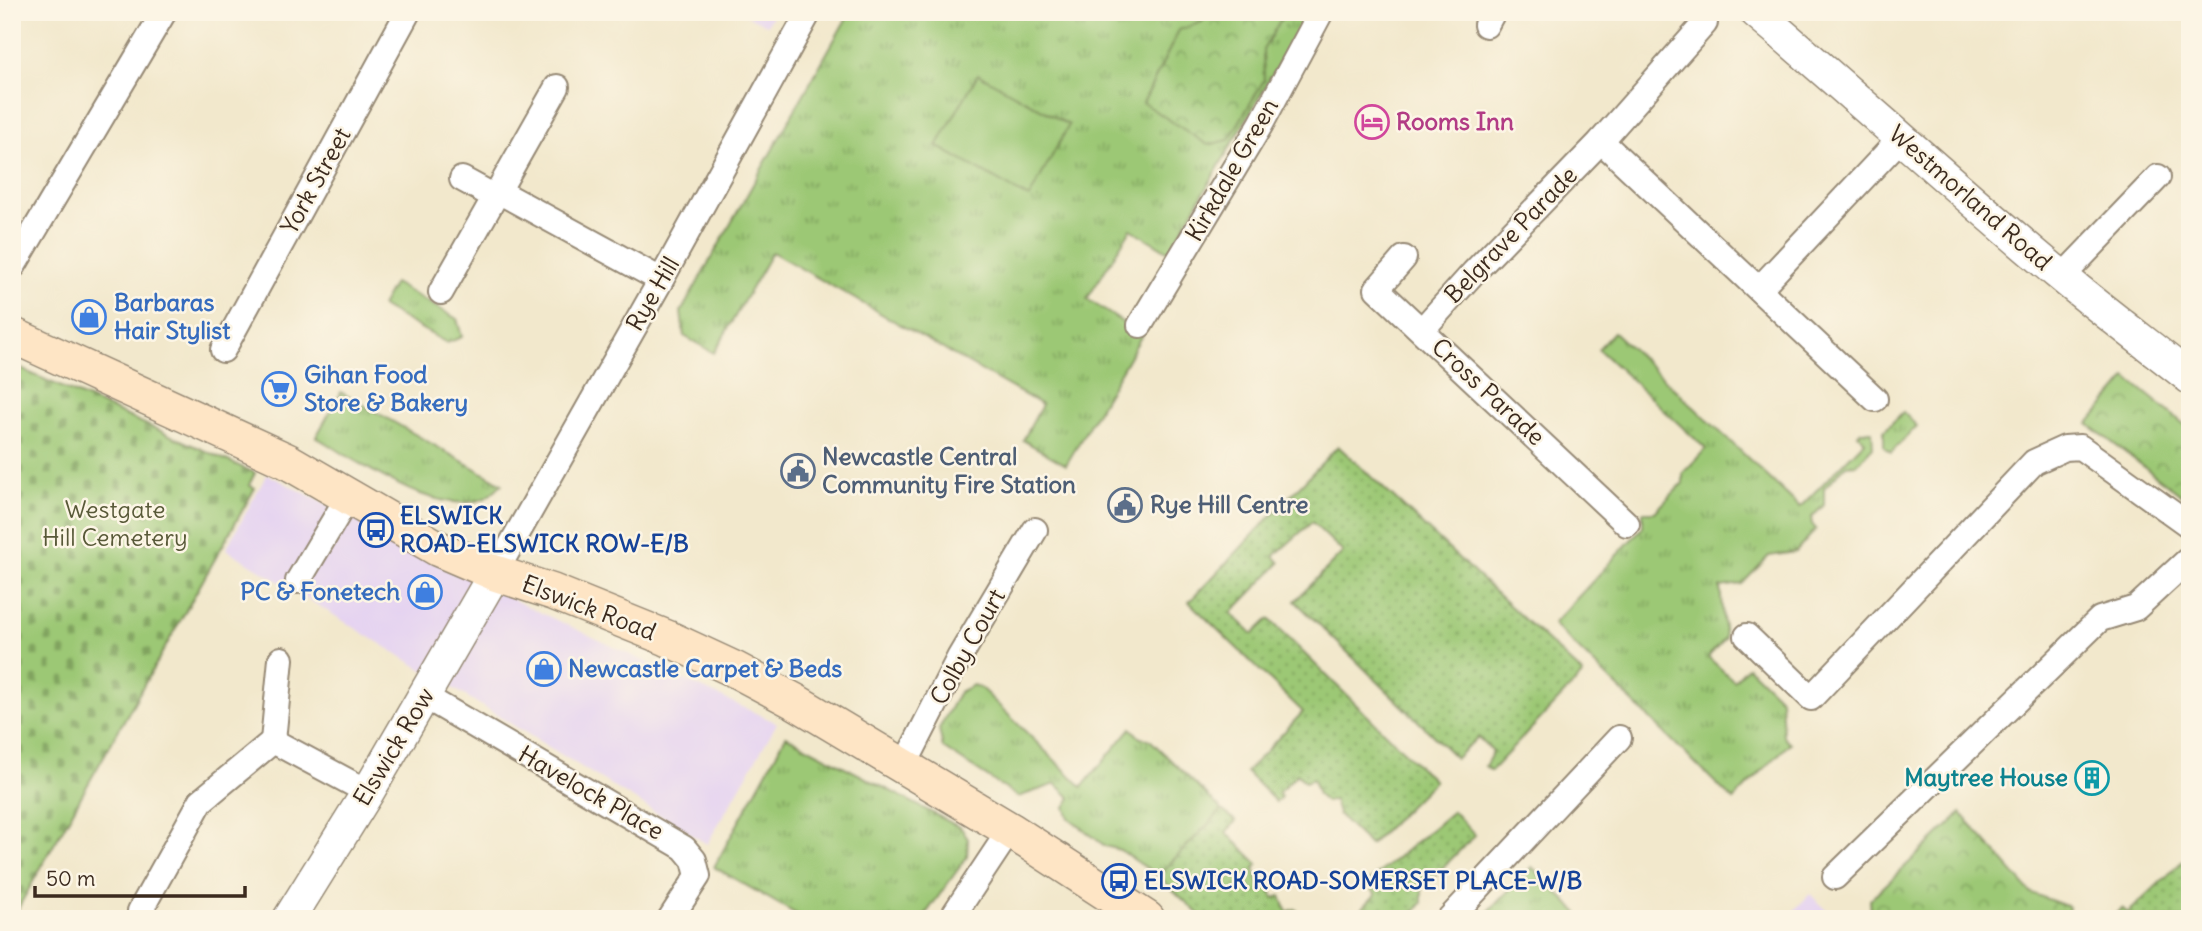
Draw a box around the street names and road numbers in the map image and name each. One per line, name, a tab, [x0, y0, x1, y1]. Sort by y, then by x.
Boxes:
street label: Kirkdale Green	[1178, 93, 1284, 246]
street label: Westmorland Road	[1883, 118, 2058, 276]
street label: York Street	[274, 122, 357, 239]
street label: Belgrave Parade	[1437, 160, 1583, 309]
street label: Rye Hill	[619, 251, 685, 336]
street label: Cross Parade	[1426, 331, 1552, 451]
street label: Elswick Road	[518, 568, 661, 646]
street label: Colby Court	[923, 583, 1011, 710]
street label: Elswick Row	[346, 682, 440, 811]
street label: Havelock Place	[514, 738, 669, 846]

